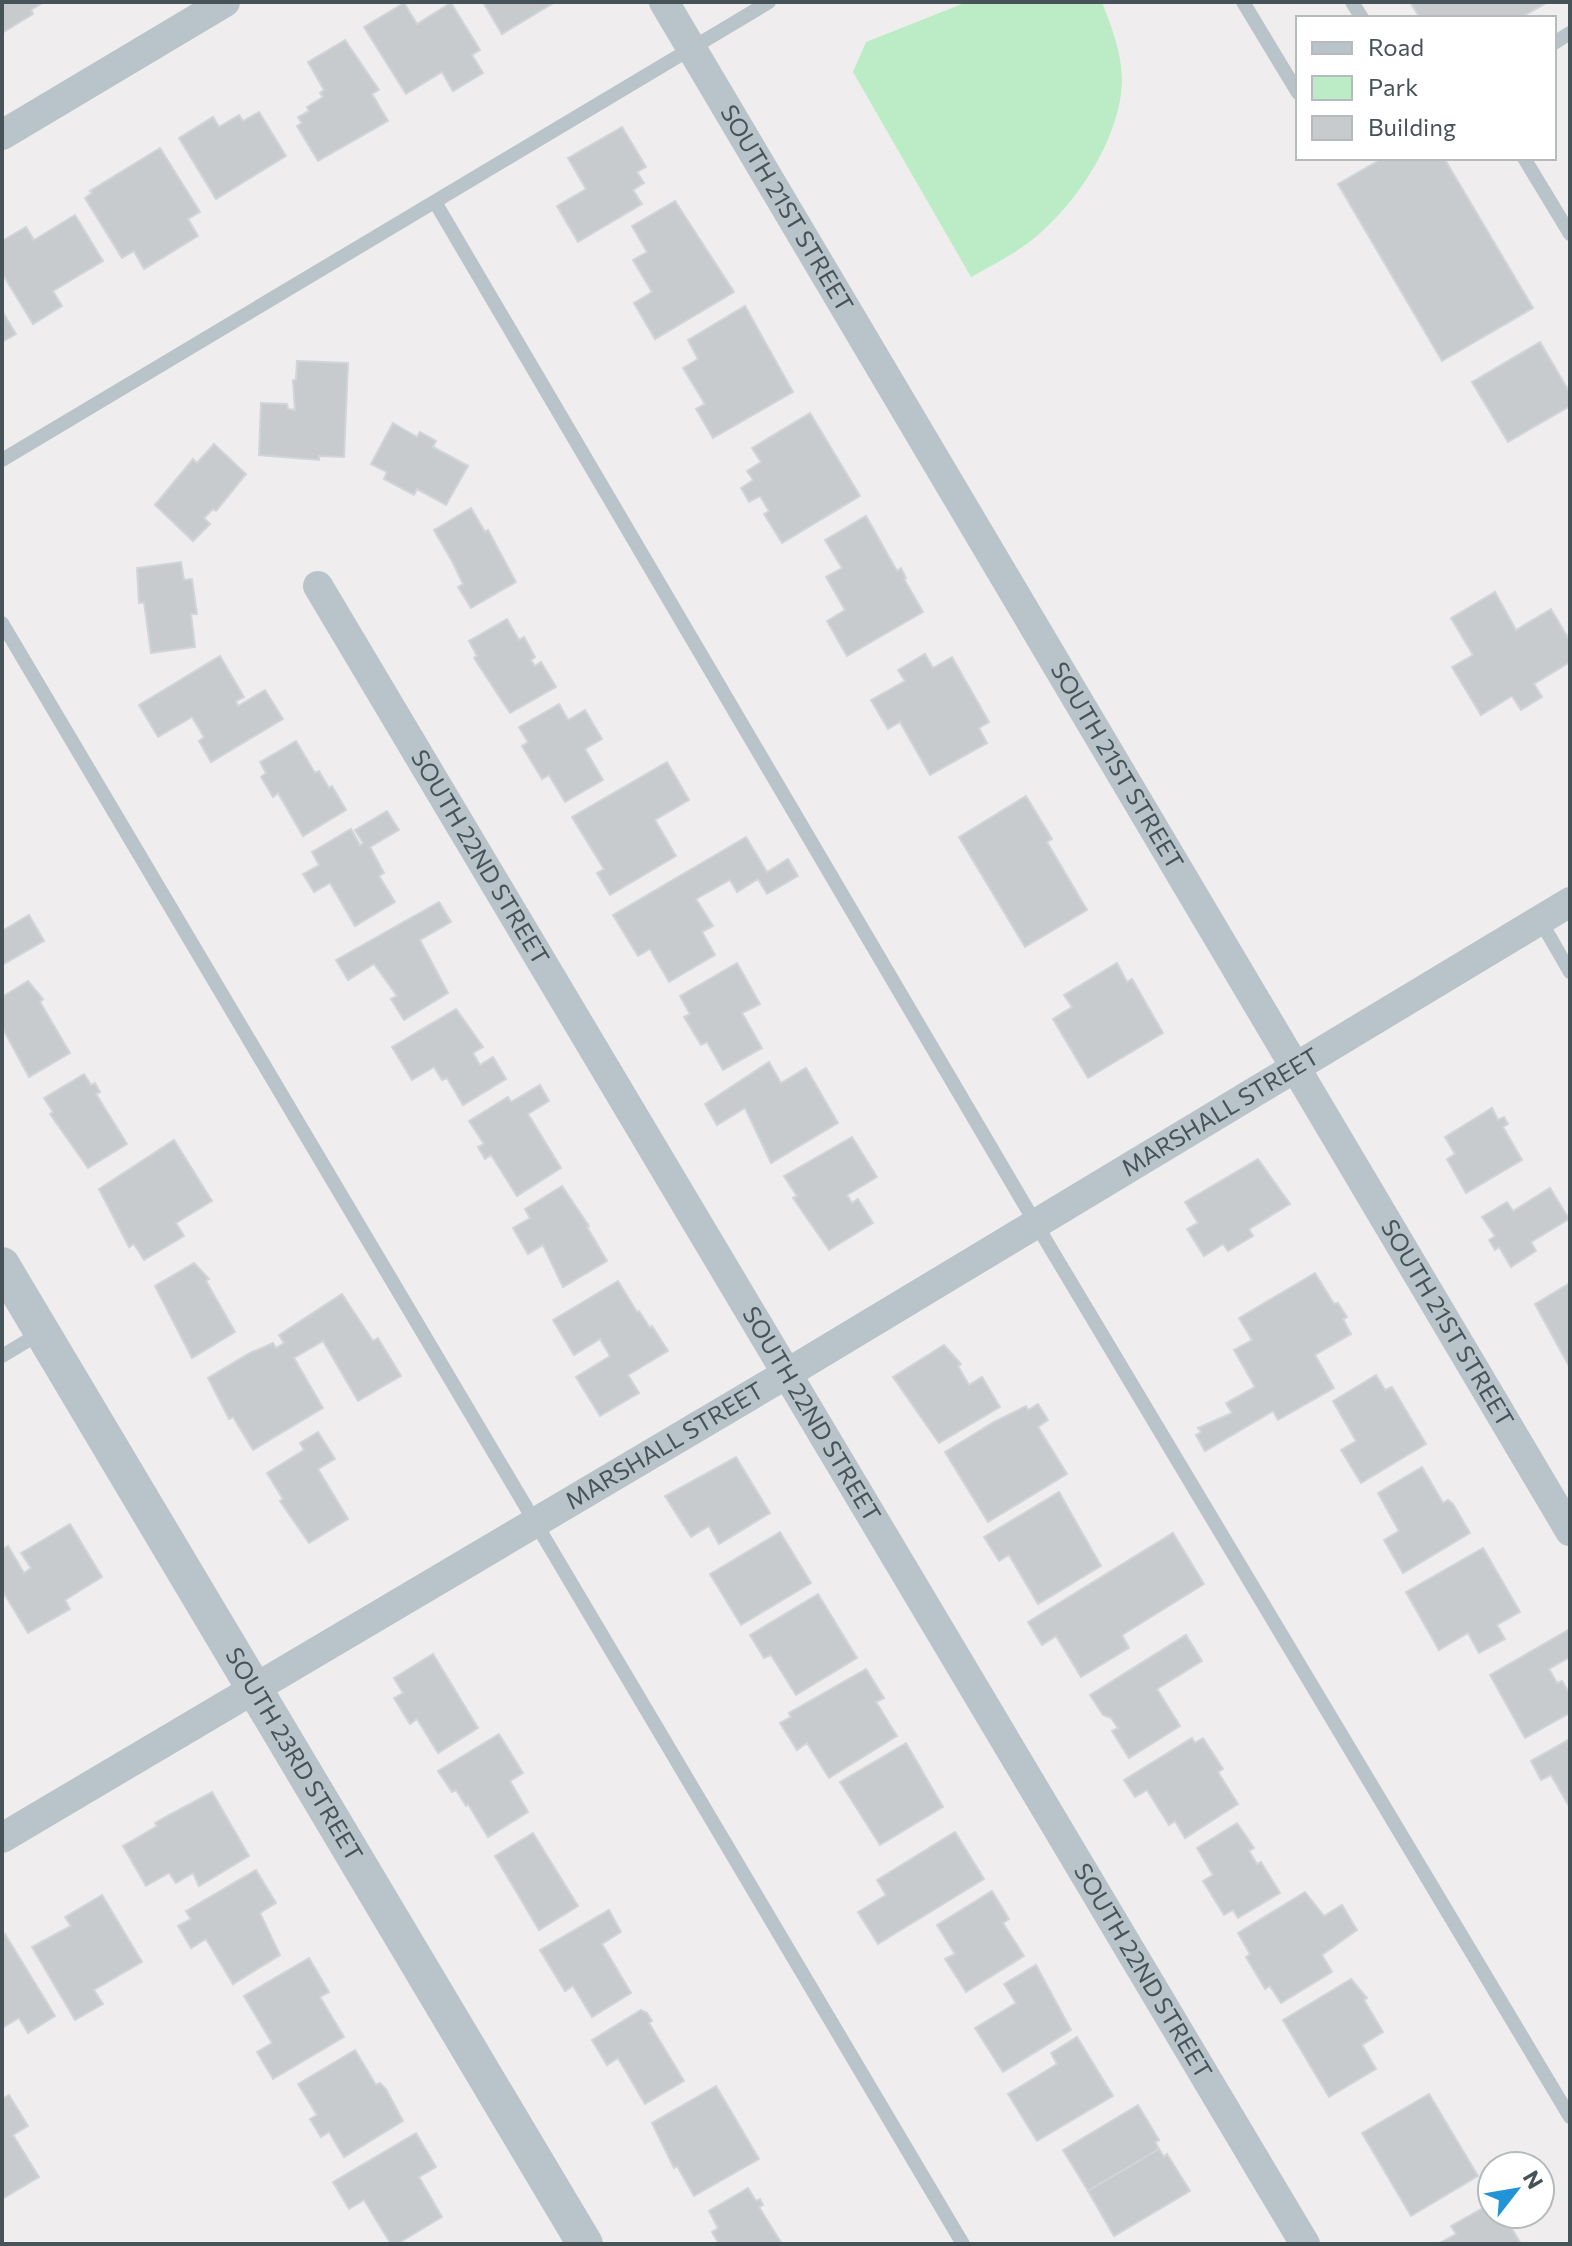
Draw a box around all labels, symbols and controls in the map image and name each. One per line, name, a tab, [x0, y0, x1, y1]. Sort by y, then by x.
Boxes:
legend	[1296, 16, 1556, 160]
text: Road	[1368, 32, 1424, 61]
text: Park	[1368, 72, 1418, 101]
street label: SOUTH 21ST STREET	[715, 99, 860, 317]
text: Building	[1368, 112, 1456, 141]
street label: SOUTH 21ST STREET	[1045, 656, 1191, 874]
street label: SOUTH 22ND STREET	[406, 744, 556, 970]
street label: MARSHALL STREET	[1116, 1041, 1324, 1182]
street label: SOUTH 21ST STREET	[1376, 1214, 1521, 1431]
street label: SOUTH 22ND STREET	[737, 1301, 888, 1526]
street label: MARSHALL STREET	[560, 1375, 768, 1515]
street label: SOUTH 23RD STREET	[220, 1642, 370, 1866]
street label: SOUTH 22ND STREET	[1069, 1858, 1219, 2083]
north arrow	[1476, 2150, 1556, 2230]
text: N	[1518, 2165, 1549, 2193]

